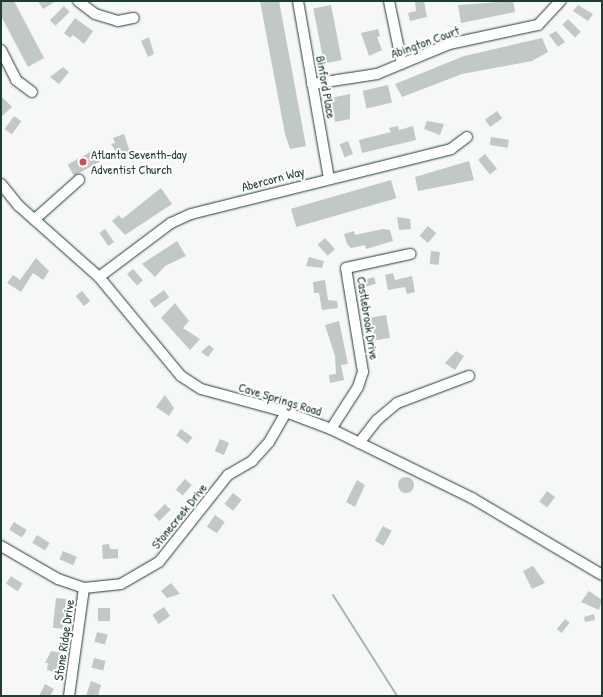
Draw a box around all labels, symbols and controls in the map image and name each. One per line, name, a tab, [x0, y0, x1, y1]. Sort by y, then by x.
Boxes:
street label: Abington Court	[389, 22, 461, 62]
street label: Binford Place	[313, 54, 339, 120]
place label: Atlanta Seventh-day Adventist Church	[91, 147, 187, 178]
marker: Atlanta Seventh-day Adventist Church	[78, 157, 88, 167]
street label: Abercorn Way	[240, 163, 306, 195]
street label: Castlebrook Drive	[354, 275, 382, 361]
street label: Cave Springs Road	[237, 379, 323, 419]
street label: Stonecreek Drive	[148, 480, 210, 552]
street label: Stone Ridge Drive	[51, 598, 77, 682]

